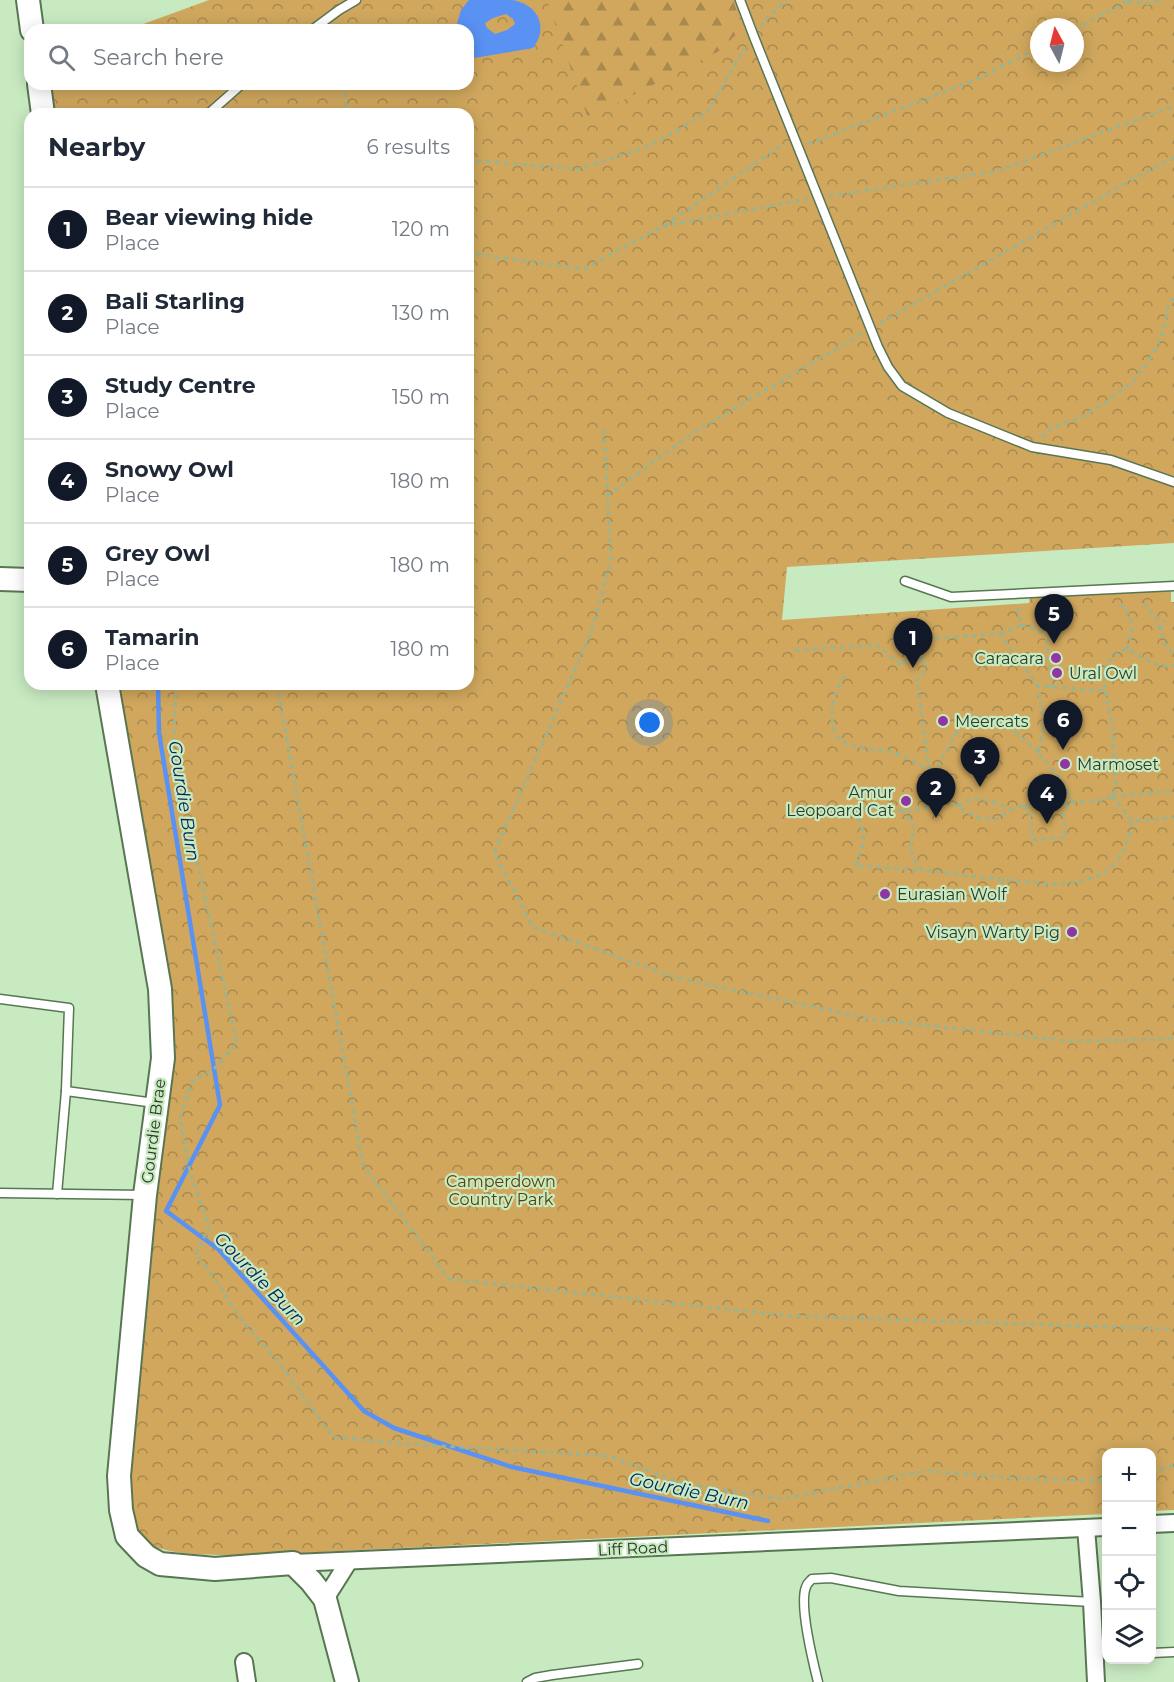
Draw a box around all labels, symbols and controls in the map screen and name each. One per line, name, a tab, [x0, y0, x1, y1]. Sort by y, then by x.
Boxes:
north arrow	[1030, 18, 1084, 72]
search box	[24, 24, 474, 90]
icon: search	[45, 41, 78, 74]
text: Search here	[93, 44, 224, 71]
text: Nearby	[48, 131, 145, 163]
text: 6 results	[366, 135, 450, 159]
text: Bear viewing hide	[105, 204, 313, 231]
text: 1	[64, 217, 71, 241]
text: 120 m	[392, 217, 450, 241]
text: Place	[105, 231, 160, 255]
text: Bali Starling	[105, 288, 245, 315]
text: 2	[62, 301, 73, 325]
text: 130 m	[392, 301, 450, 325]
text: Place	[105, 315, 160, 339]
text: Study Centre	[105, 372, 256, 399]
text: 3	[62, 385, 73, 409]
text: 150 m	[392, 385, 450, 409]
text: Place	[105, 399, 160, 423]
text: Snowy Owl	[105, 456, 234, 483]
text: 4	[61, 469, 74, 493]
text: 180 m	[390, 469, 450, 493]
text: Place	[105, 483, 160, 507]
text: Grey Owl	[105, 540, 210, 567]
text: 5	[62, 553, 73, 577]
text: 180 m	[390, 553, 450, 577]
text: Place	[105, 567, 160, 591]
pin: 5	[1034, 594, 1074, 644]
pin: 1	[894, 618, 932, 668]
text: Tamarin	[105, 624, 199, 651]
text: 6	[61, 637, 74, 661]
text: 180 m	[390, 637, 450, 661]
place label: Caracara	[974, 649, 1044, 668]
text: Place	[105, 651, 160, 675]
marker: Caracara	[1049, 651, 1063, 665]
place label: Ural Owl	[1069, 664, 1137, 683]
marker: Ural Owl	[1050, 666, 1064, 680]
pin: 6	[1044, 700, 1082, 750]
your location	[635, 708, 664, 737]
place label: Meercats	[955, 712, 1029, 731]
marker: Meercats	[936, 714, 950, 728]
pin: 3	[960, 738, 1000, 787]
water label: Gourdie Burn	[164, 739, 204, 863]
place label: Marmoset	[1077, 755, 1159, 774]
marker: Marmoset	[1058, 757, 1072, 771]
pin: 2	[916, 768, 956, 818]
pin: 4	[1028, 774, 1066, 824]
place label: Amur Leopoard Cat	[786, 783, 895, 820]
marker: Amur Leopoard Cat	[899, 794, 913, 808]
place label: Eurasian Wolf	[897, 885, 1007, 904]
marker: Eurasian Wolf	[878, 887, 892, 901]
place label: Visayn Warty Pig	[926, 923, 1060, 942]
marker: Visayn Warty Pig	[1065, 925, 1079, 939]
street label: Gourdie Brae	[138, 1078, 169, 1184]
park label: Camperdown Country Park	[446, 1172, 556, 1209]
water label: Gourdie Burn	[210, 1228, 310, 1330]
map controls	[1102, 1448, 1156, 1664]
button: +	[1102, 1448, 1156, 1502]
water label: Gourdie Burn	[627, 1468, 751, 1514]
button: −	[1102, 1502, 1156, 1556]
street label: Liff Road	[597, 1537, 669, 1560]
button: locate	[1102, 1556, 1156, 1610]
button: layers	[1102, 1610, 1156, 1664]

